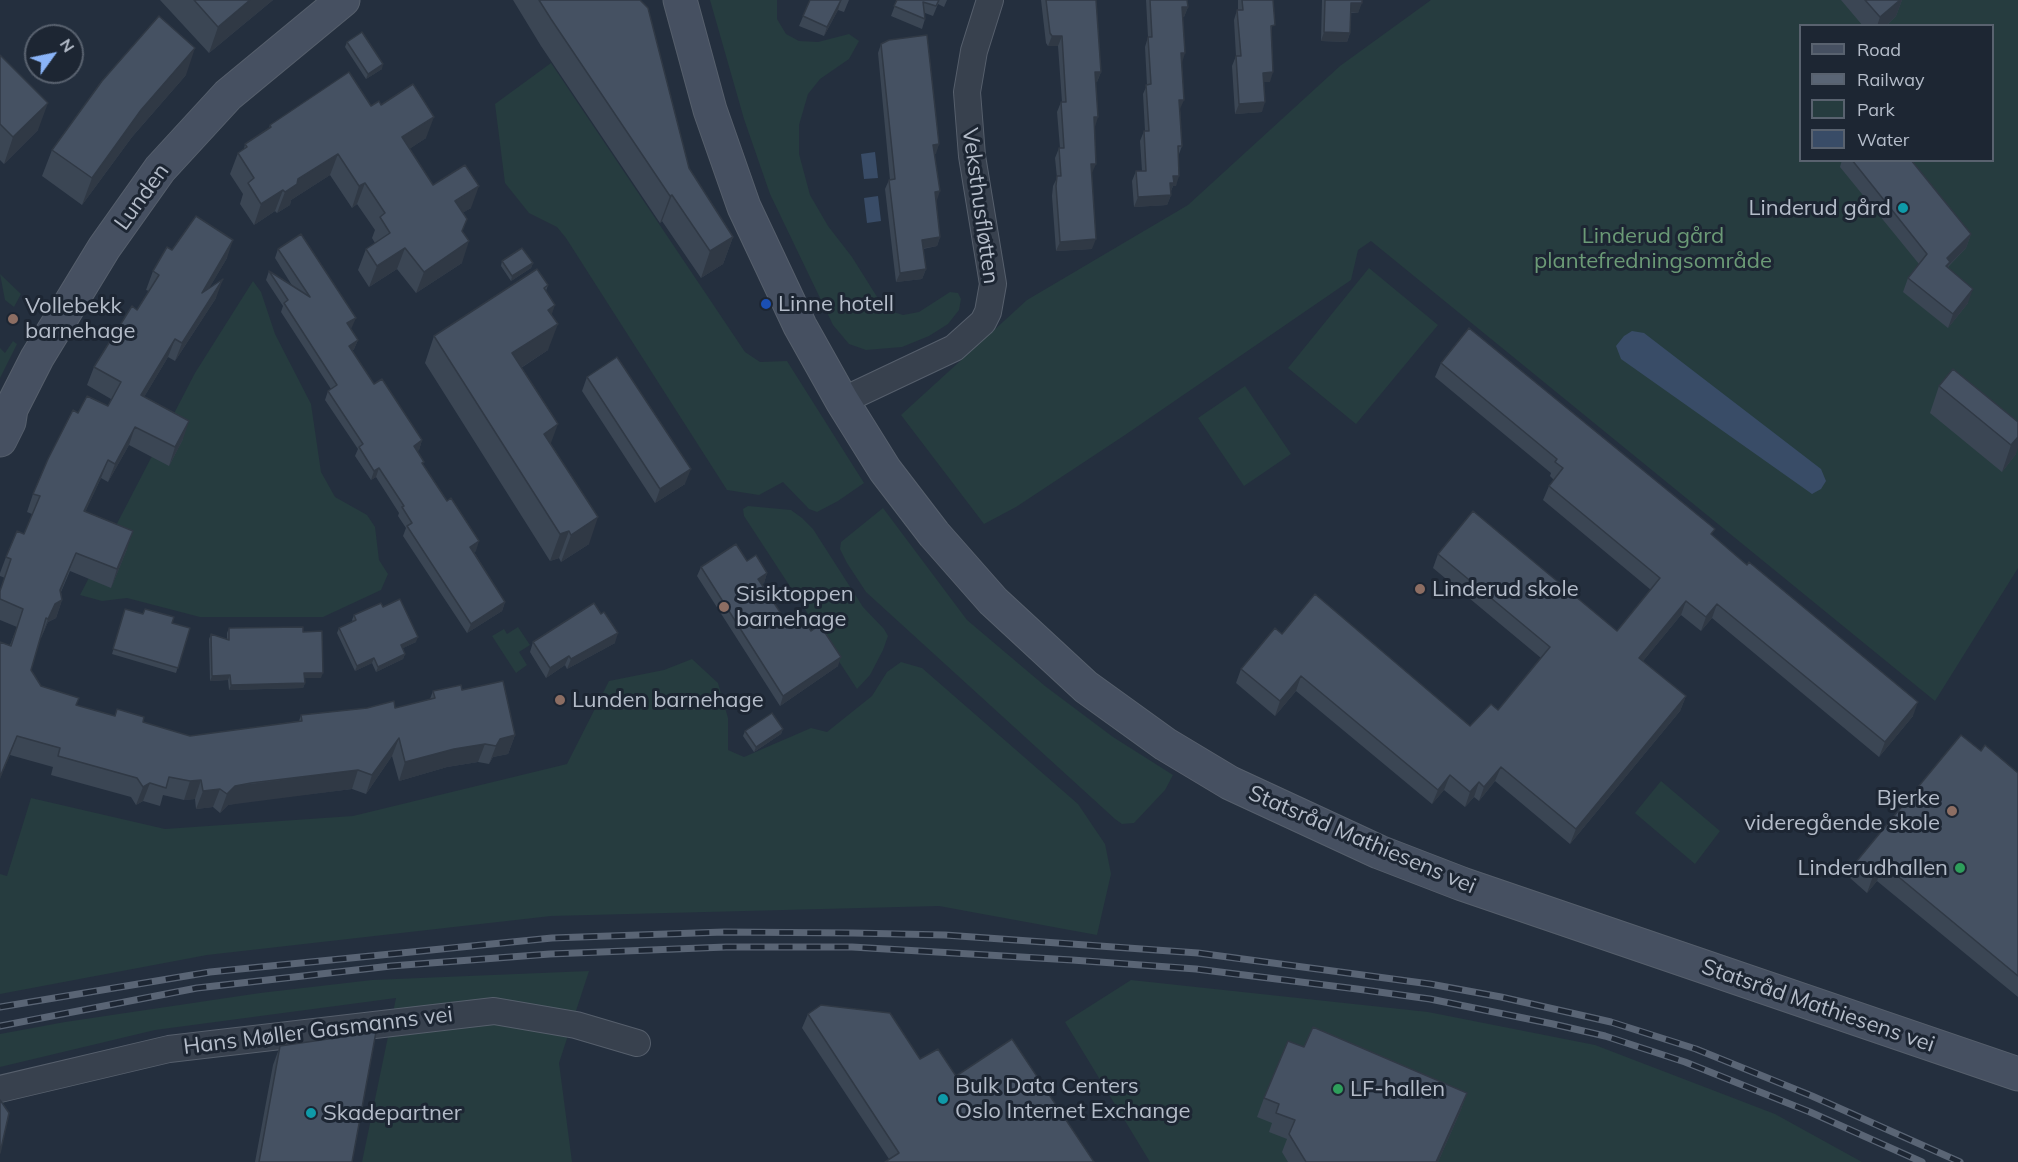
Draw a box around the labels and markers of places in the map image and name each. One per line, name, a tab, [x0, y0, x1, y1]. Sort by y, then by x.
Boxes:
place label: Linderud gård	[1749, 195, 1891, 221]
marker: Linderud gård	[1896, 201, 1910, 215]
place label: Linne hotell	[778, 291, 894, 317]
place label: Vollebekk barnehage	[25, 293, 136, 344]
marker: Linne hotell	[759, 297, 773, 311]
marker: Vollebekk barnehage	[6, 312, 20, 326]
place label: Linderud skole	[1432, 576, 1579, 602]
place label: Sisiktoppen barnehage	[736, 581, 854, 632]
marker: Linderud skole	[1413, 582, 1427, 596]
marker: Sisiktoppen barnehage	[717, 600, 731, 614]
place label: Lunden barnehage	[572, 687, 764, 713]
marker: Lunden barnehage	[553, 693, 567, 707]
place label: Bjerke videregående skole	[1744, 785, 1940, 836]
marker: Bjerke videregående skole	[1945, 804, 1959, 818]
place label: Linderudhallen	[1797, 855, 1948, 881]
marker: Linderudhallen	[1953, 861, 1967, 875]
place label: Bulk Data Centers Oslo Internet Exchange	[955, 1073, 1190, 1124]
place label: LF-hallen	[1350, 1076, 1445, 1102]
marker: LF-hallen	[1331, 1082, 1345, 1096]
marker: Bulk Data Centers Oslo Internet Exchange	[936, 1092, 950, 1106]
place label: Skadepartner	[323, 1100, 462, 1126]
marker: Skadepartner	[304, 1106, 318, 1120]

